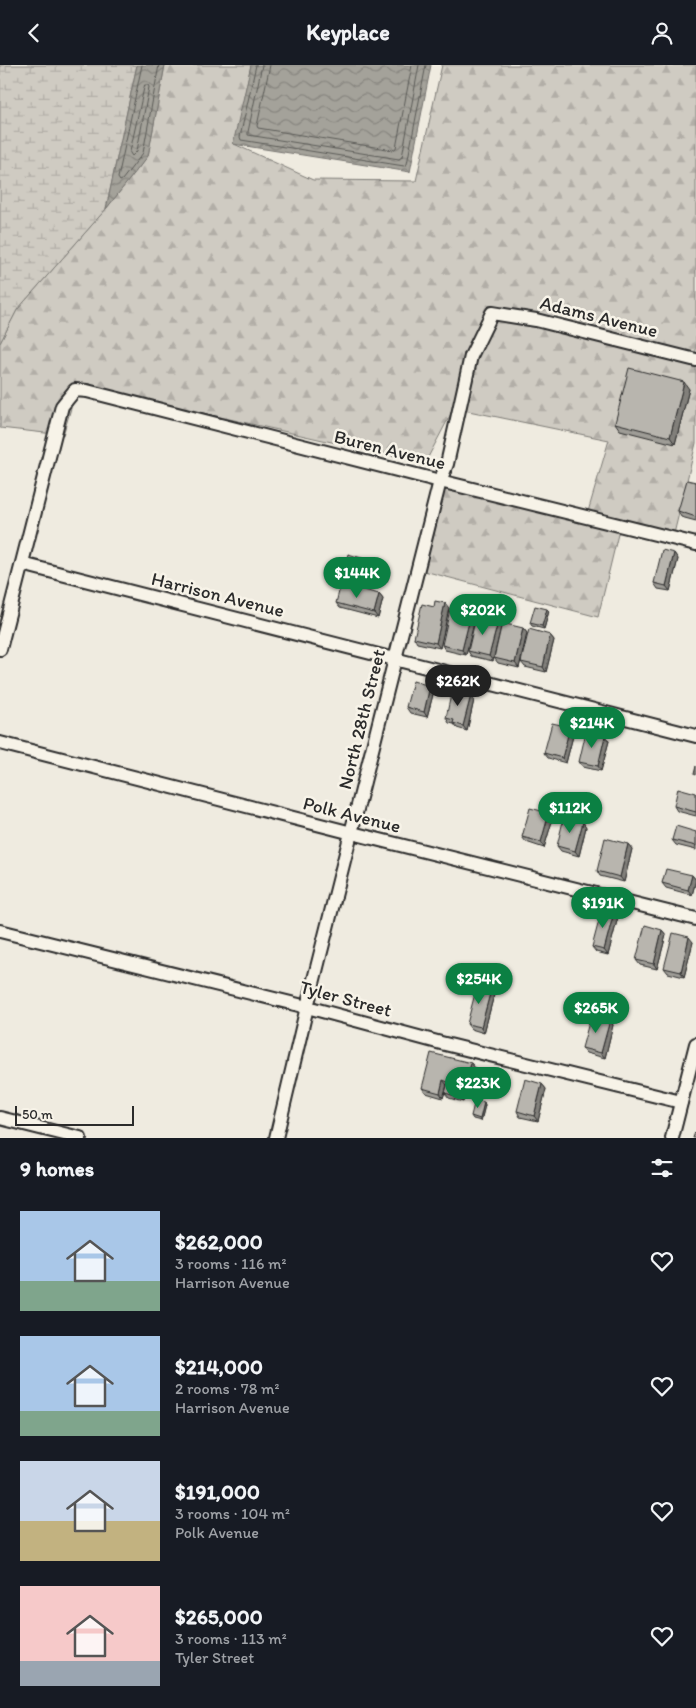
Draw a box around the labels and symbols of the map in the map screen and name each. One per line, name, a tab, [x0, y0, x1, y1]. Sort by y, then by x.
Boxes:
street label: Adams Avenue	[538, 291, 660, 342]
street label: Buren Avenue	[332, 425, 448, 474]
pin: $144K	[322, 557, 392, 599]
street label: Harrison Avenue	[149, 567, 287, 622]
pin: $202K	[448, 593, 518, 636]
street label: North 28th Street	[333, 647, 390, 792]
pin: $262K	[423, 665, 493, 707]
pin: $214K	[557, 707, 627, 749]
street label: Polk Avenue	[301, 791, 403, 838]
pin: $112K	[535, 791, 605, 834]
pin: $191K	[568, 887, 638, 929]
pin: $254K	[444, 963, 514, 1005]
street label: Tyler Street	[297, 975, 394, 1022]
pin: $265K	[561, 991, 631, 1034]
pin: $223K	[443, 1067, 513, 1109]
scale bar	[15, 1103, 134, 1126]

